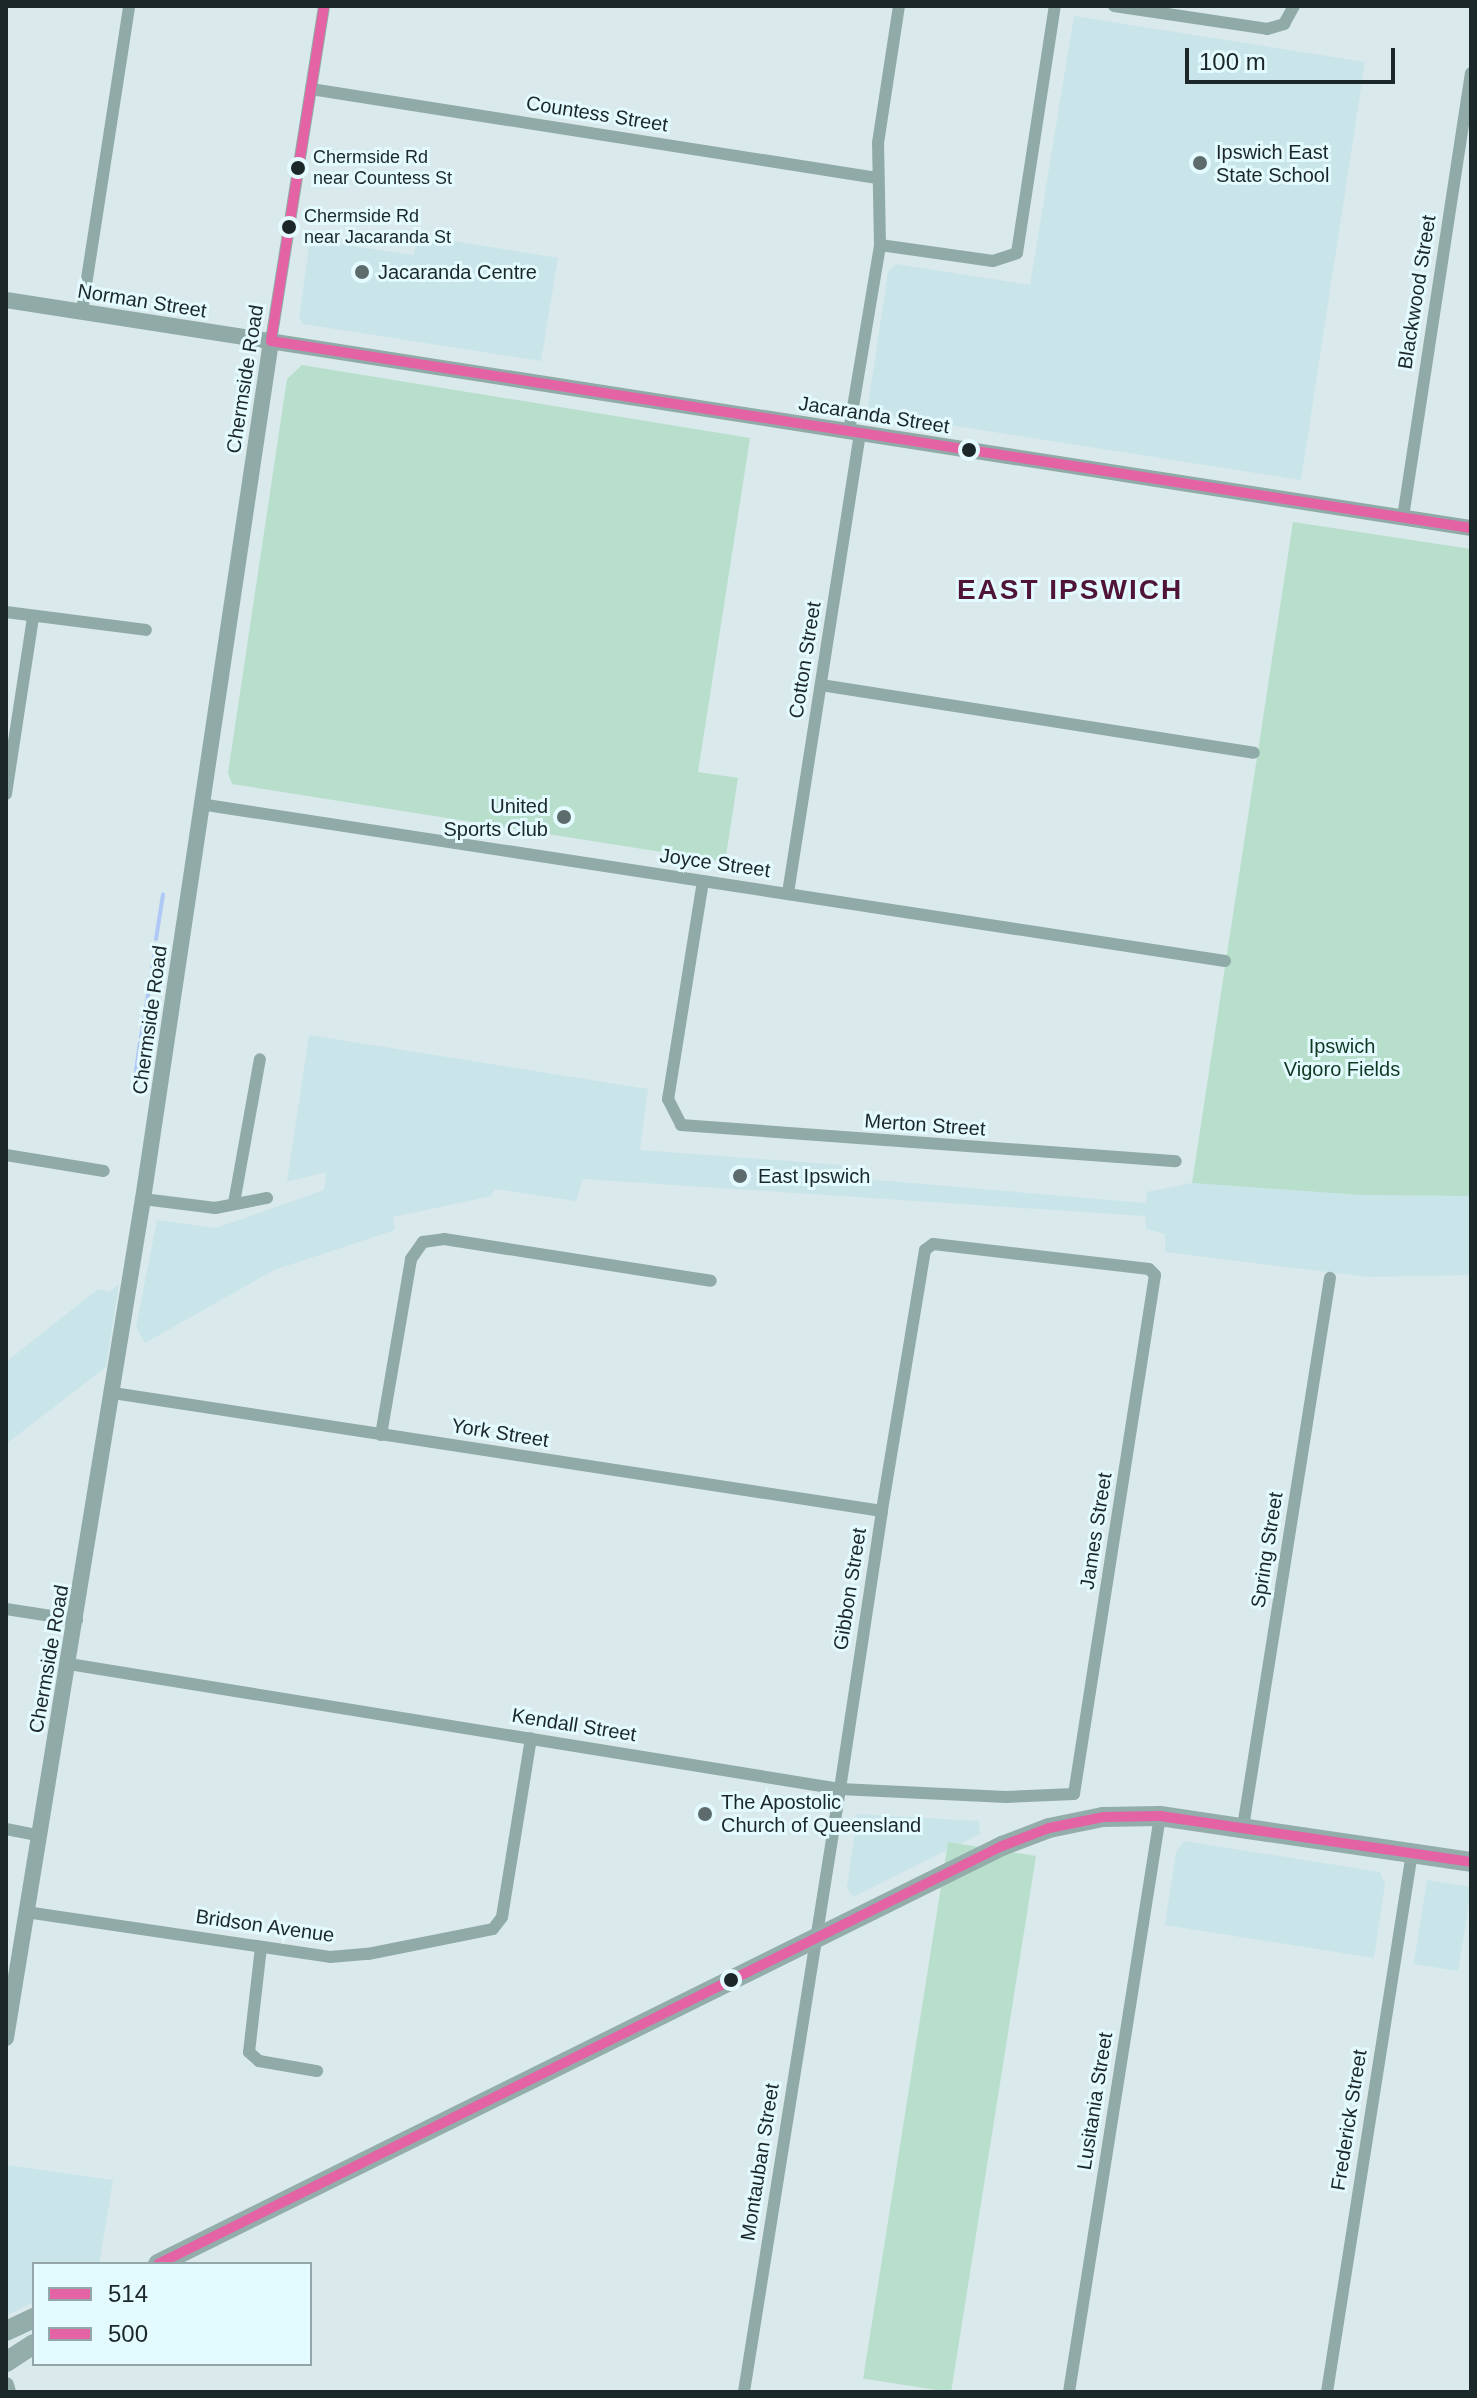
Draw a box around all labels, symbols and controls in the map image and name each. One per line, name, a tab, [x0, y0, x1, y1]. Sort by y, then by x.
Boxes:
scale bar	[1189, 32, 1399, 82]
text: 100 m	[1199, 48, 1266, 75]
street label: Countess Street	[524, 91, 670, 137]
place label: Ipswich East State School	[1216, 140, 1329, 187]
place label: Chermside Rd near Countess St	[313, 147, 452, 190]
marker: Ipswich East State School	[1191, 154, 1209, 172]
marker: Chermside Rd near Countess St	[290, 160, 306, 176]
place label: Chermside Rd near Jacaranda St	[304, 206, 451, 248]
street label: Blackwood Street	[1393, 213, 1441, 371]
marker: Chermside Rd near Jacaranda St	[281, 219, 297, 235]
place label: Jacaranda Centre	[378, 260, 537, 284]
marker: Jacaranda Centre	[353, 263, 371, 281]
street label: Norman Street	[76, 279, 208, 323]
street label: Chermside Road	[221, 303, 269, 455]
street label: Jacaranda Street	[797, 391, 951, 439]
unlabelled marker	[961, 442, 977, 458]
district label: EAST IPSWICH	[957, 573, 1183, 607]
street label: Cotton Street	[784, 600, 826, 720]
place label: United Sports Club	[444, 794, 548, 841]
marker: United Sports Club	[555, 808, 573, 826]
street label: Joyce Street	[658, 843, 772, 883]
street label: Chermside Road	[128, 944, 172, 1096]
park label: Ipswich Vigoro Fields	[1284, 1035, 1400, 1082]
street label: Merton Street	[864, 1109, 986, 1141]
place label: East Ipswich	[758, 1164, 870, 1188]
marker: East Ipswich	[729, 1165, 751, 1187]
street label: York Street	[450, 1413, 550, 1453]
street label: James Street	[1075, 1471, 1117, 1591]
street label: Spring Street	[1246, 1490, 1288, 1610]
street label: Gibbon Street	[828, 1526, 872, 1652]
street label: Chermside Road	[24, 1583, 74, 1735]
street label: Kendall Street	[510, 1703, 638, 1747]
place label: The Apostolic Church of Queensland	[721, 1790, 921, 1837]
marker: The Apostolic Church of Queensland	[696, 1805, 714, 1823]
street label: Bridson Avenue	[194, 1904, 336, 1948]
unlabelled marker	[723, 1972, 739, 1988]
street label: Lusitania Street	[1072, 2030, 1118, 2172]
street label: Frederick Street	[1326, 2048, 1372, 2192]
street label: Montauban Street	[736, 2082, 784, 2242]
legend	[32, 2262, 312, 2366]
text: 514	[108, 2280, 148, 2307]
text: 500	[108, 2320, 148, 2347]

